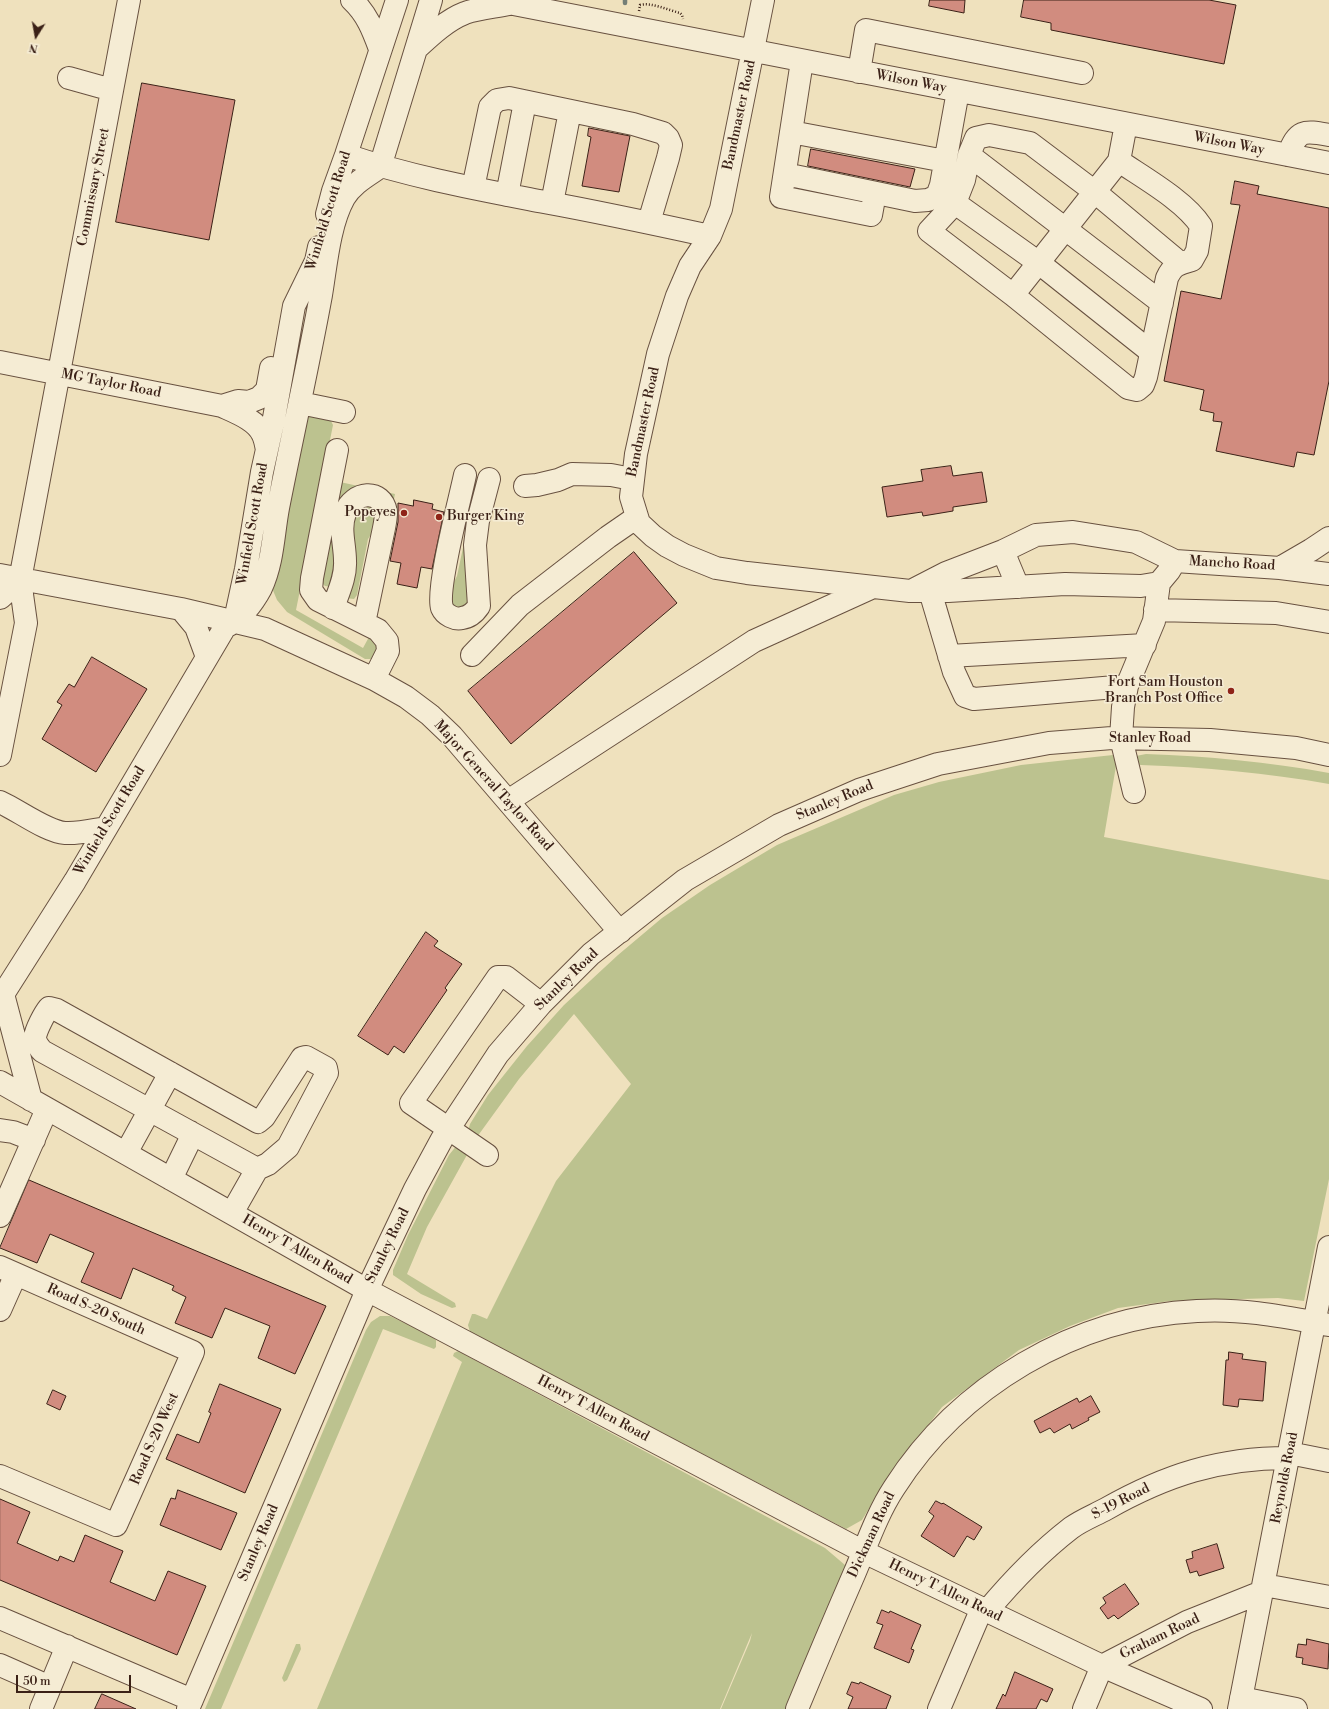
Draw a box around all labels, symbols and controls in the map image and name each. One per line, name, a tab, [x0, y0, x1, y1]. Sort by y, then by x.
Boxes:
north arrow	[16, 16, 56, 56]
text: N	[28, 40, 39, 55]
street label: Bandmaster Road	[720, 58, 760, 172]
street label: Wilson Way	[874, 67, 948, 97]
street label: Commissary Street	[74, 126, 114, 248]
street label: Wilson Way	[1192, 129, 1266, 159]
street label: Winfield Scott Road	[303, 149, 355, 273]
street label: Bandmaster Road	[624, 365, 664, 479]
street label: MG Taylor Road	[59, 366, 163, 402]
street label: Winfield Scott Road	[234, 462, 272, 586]
place label: Popeyes	[345, 505, 396, 521]
marker: Popeyes	[399, 508, 409, 518]
place label: Burger King	[447, 509, 524, 525]
marker: Burger King	[434, 512, 444, 522]
street label: Mancho Road	[1188, 553, 1276, 575]
place label: Fort Sam Houston Branch Post Office	[1105, 675, 1223, 708]
marker: Fort Sam Houston Branch Post Office	[1226, 686, 1236, 696]
street label: Major General Taylor Road	[430, 717, 556, 855]
street label: Stanley Road	[1109, 731, 1191, 747]
street label: Winfield Scott Road	[71, 764, 149, 878]
street label: Stanley Road	[794, 777, 876, 825]
street label: Stanley Road	[532, 945, 602, 1015]
street label: Stanley Road	[362, 1205, 414, 1287]
street label: Henry T Allen Road	[239, 1212, 355, 1288]
street label: Road S-20 South	[44, 1281, 148, 1339]
street label: Henry T Allen Road	[534, 1372, 652, 1446]
street label: Road S-20 West	[127, 1390, 183, 1488]
street label: Reynolds Road	[1268, 1431, 1302, 1525]
street label: S-19 Road	[1089, 1480, 1153, 1524]
street label: Dickman Road	[845, 1489, 899, 1581]
street label: Stanley Road	[235, 1502, 283, 1584]
street label: Henry T Allen Road	[885, 1556, 1005, 1626]
street label: Graham Road	[1117, 1611, 1203, 1663]
scale bar	[18, 1667, 133, 1693]
text: 50 m	[23, 1674, 51, 1689]

